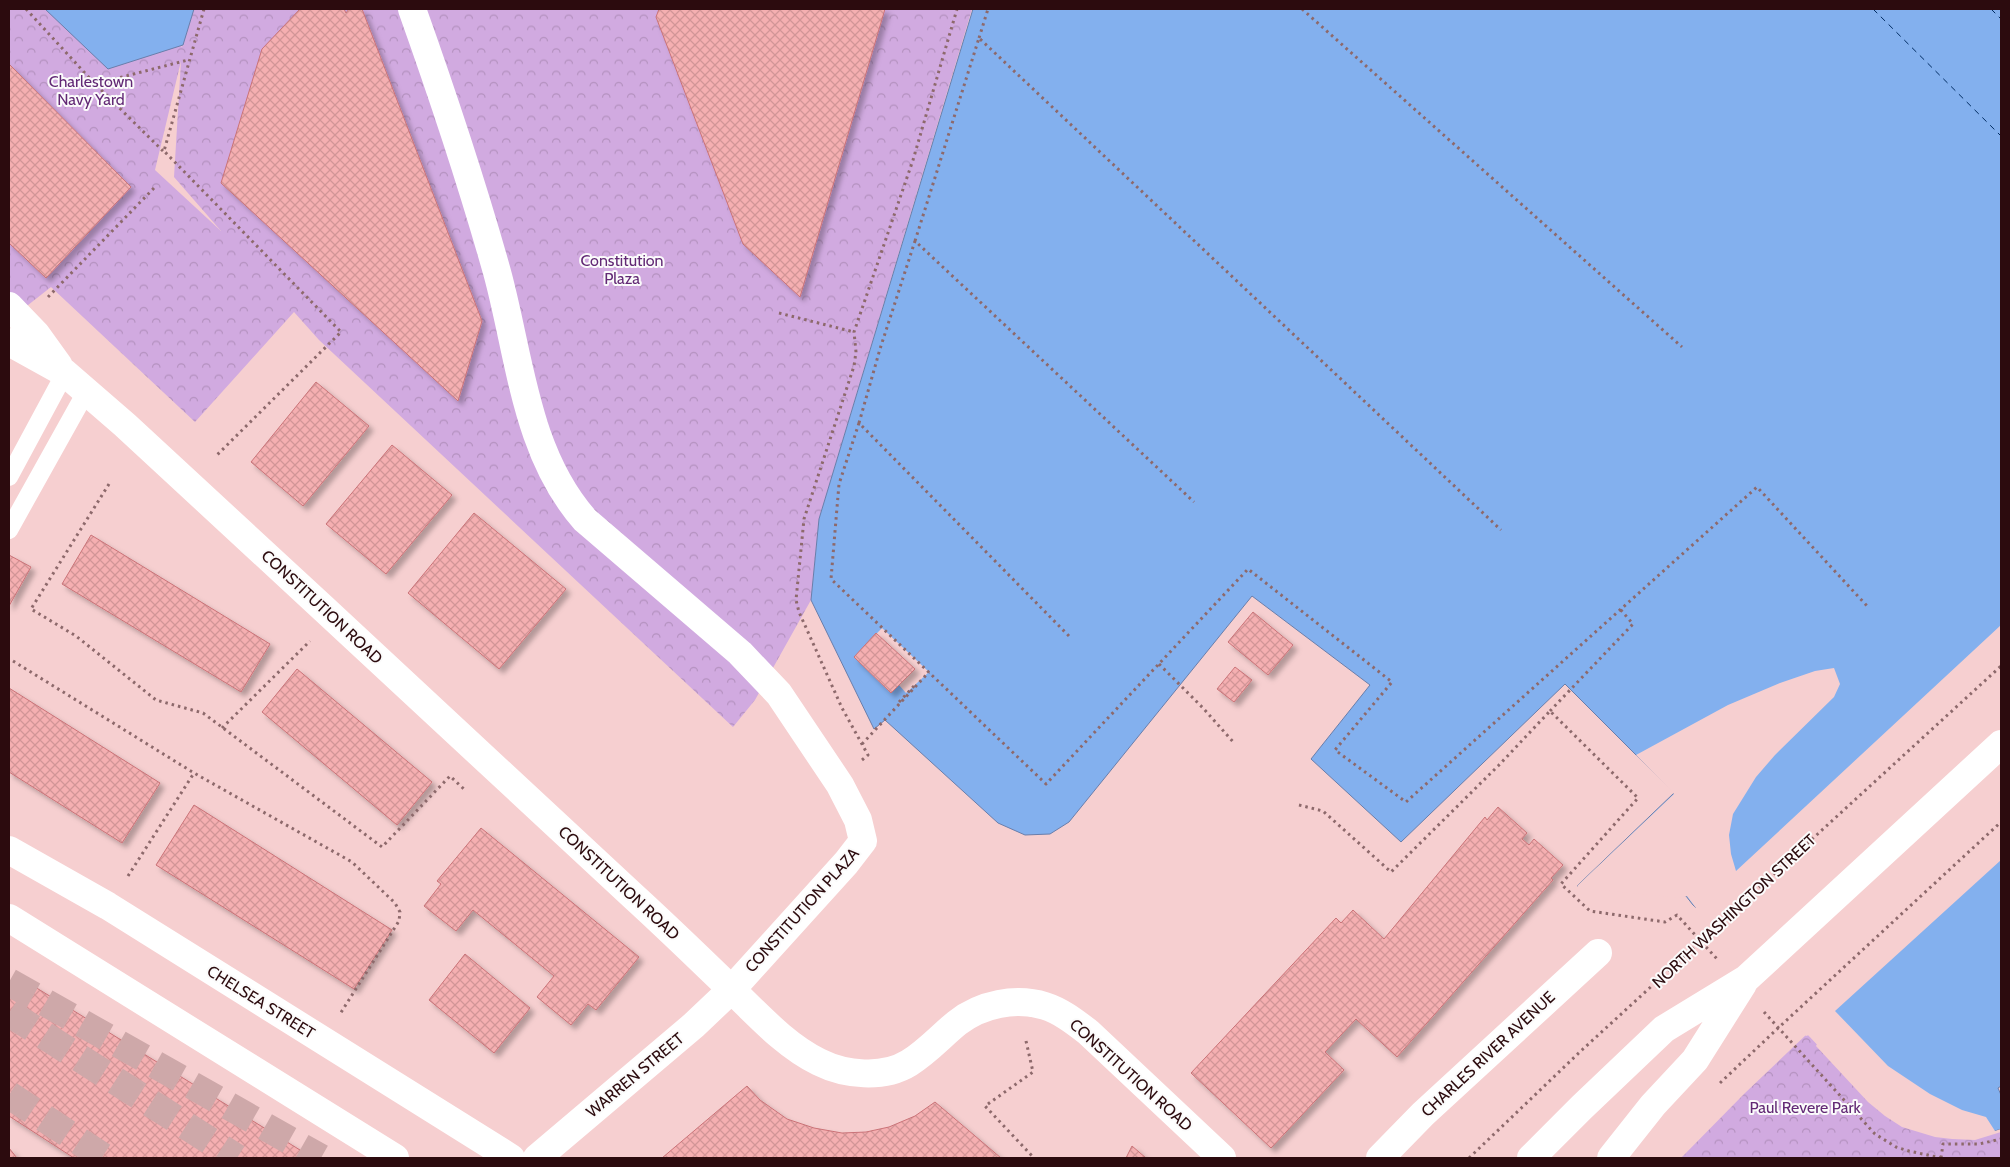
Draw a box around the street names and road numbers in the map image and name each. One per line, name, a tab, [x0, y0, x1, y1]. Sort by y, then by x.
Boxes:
street label: CONSTITUTION ROAD	[258, 546, 386, 668]
street label: CONSTITUTION ROAD	[555, 822, 683, 944]
street label: NORTH WASHINGTON STREET	[1648, 830, 1820, 992]
street label: CONSTITUTION PLAZA	[741, 844, 863, 976]
street label: CHELSEA STREET	[204, 961, 319, 1043]
street label: CHARLES RIVER AVENUE	[1417, 987, 1559, 1121]
street label: CONSTITUTION ROAD	[1066, 1015, 1196, 1135]
street label: WARREN STREET	[582, 1028, 688, 1121]

